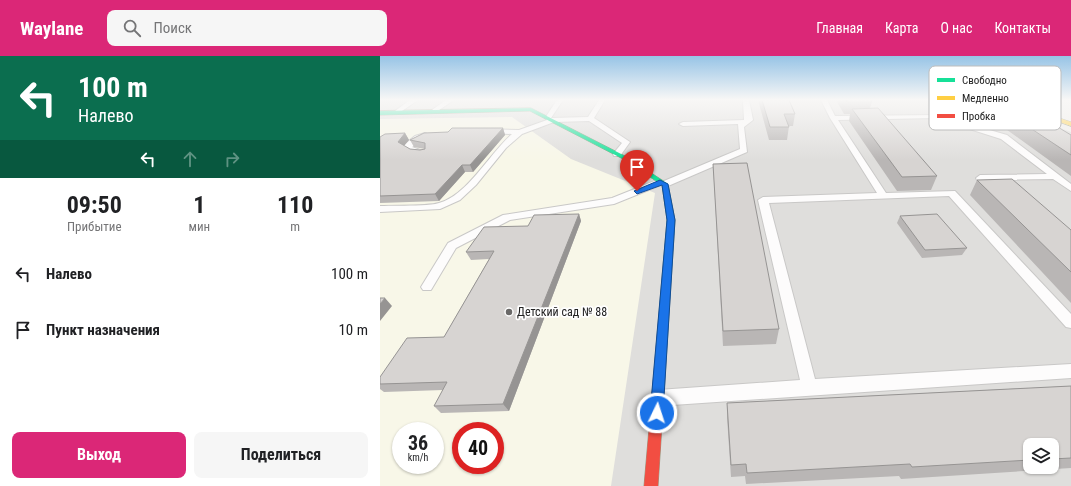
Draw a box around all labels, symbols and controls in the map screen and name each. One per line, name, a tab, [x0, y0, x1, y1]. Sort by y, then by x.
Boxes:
search box	[107, 10, 387, 46]
text: Waylane	[20, 17, 83, 40]
icon: search	[121, 17, 143, 39]
text: Поиск	[153, 19, 192, 37]
text: Главная	[816, 20, 863, 36]
text: Карта	[885, 20, 918, 36]
text: О нас	[940, 20, 972, 36]
text: Контакты	[994, 20, 1051, 36]
legend	[929, 66, 1061, 130]
text: 100 m	[78, 71, 148, 104]
icon: left	[12, 72, 64, 124]
text: Свободно	[962, 74, 1007, 87]
text: Медленно	[962, 92, 1009, 105]
text: Налево	[78, 105, 134, 126]
text: Пробка	[962, 110, 996, 123]
icon: left	[137, 148, 159, 170]
icon: ahead	[179, 148, 201, 170]
icon: right	[221, 148, 243, 170]
pin	[620, 150, 654, 191]
icon: arrive	[626, 156, 648, 178]
text: 09:50	[67, 191, 122, 219]
text: 1	[193, 191, 205, 219]
text: 110	[277, 191, 313, 219]
text: Прибытие	[67, 219, 122, 234]
text: мин	[189, 219, 210, 234]
text: m	[290, 219, 300, 234]
icon: left	[12, 263, 34, 285]
text: Налево	[46, 265, 92, 283]
text: 100 m	[331, 265, 368, 283]
place label: Детский сад № 88	[517, 305, 607, 319]
marker: Детский сад № 88	[504, 307, 514, 317]
icon: arrive	[12, 319, 34, 341]
text: Пункт назначения	[46, 321, 160, 339]
text: 10 m	[338, 321, 368, 339]
position arrow	[636, 392, 678, 434]
speed limit sign: 40	[452, 422, 504, 474]
text: 36	[408, 431, 428, 455]
button: Выход	[12, 432, 186, 478]
button: Поделиться	[194, 432, 368, 478]
map controls	[1023, 438, 1059, 474]
button: layers	[1023, 438, 1059, 474]
text: km/h	[408, 452, 428, 463]

